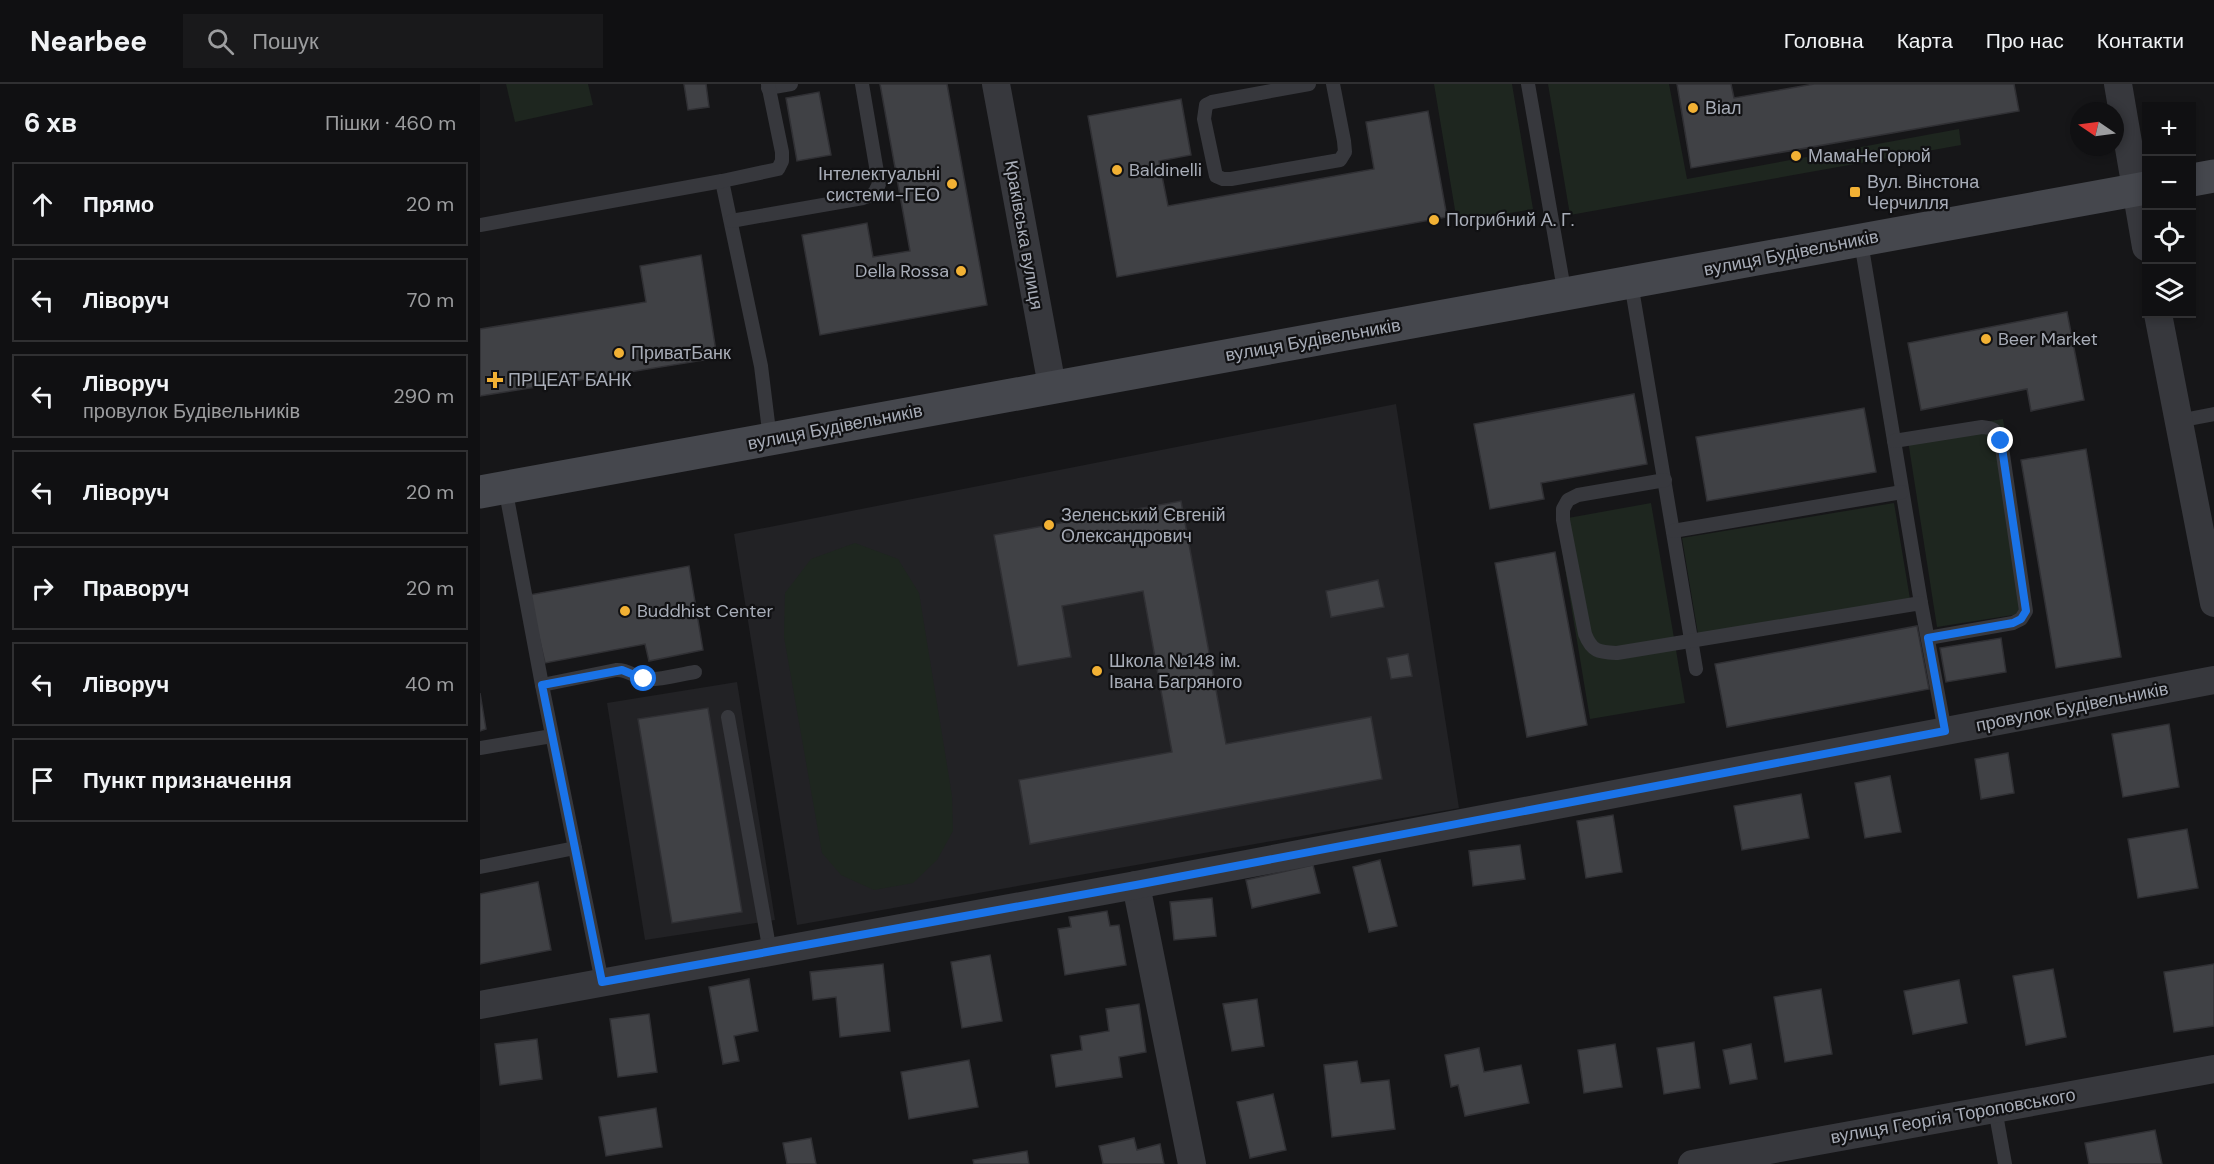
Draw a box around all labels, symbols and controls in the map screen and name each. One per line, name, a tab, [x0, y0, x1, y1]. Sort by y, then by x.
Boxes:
search box	[183, 14, 603, 68]
text: Nearbee	[30, 23, 147, 60]
icon: search	[204, 25, 237, 58]
text: Пошук	[252, 27, 319, 56]
text: Головна	[1784, 27, 1864, 55]
text: Карта	[1897, 27, 1953, 55]
text: Про нас	[1986, 27, 2064, 55]
text: Контакти	[2097, 27, 2184, 55]
place label: Віал	[1705, 96, 1742, 120]
marker: Віал	[1686, 101, 1700, 115]
north arrow	[2070, 102, 2124, 156]
map controls	[2142, 102, 2196, 318]
button: +	[2142, 102, 2196, 156]
text: 6 хв	[24, 106, 77, 140]
text: Пішки · 460 m	[325, 110, 456, 136]
place label: МамаНеГорюй	[1808, 144, 1931, 168]
marker: МамаНеГорюй	[1789, 149, 1803, 163]
button: −	[2142, 156, 2196, 210]
street label: Краківська вулиця	[999, 158, 1049, 312]
place label: Baldinelli	[1129, 158, 1202, 182]
place label: Інтелектуальні системи-ГЕО	[818, 162, 940, 207]
marker: Baldinelli	[1110, 163, 1124, 177]
place label: Вул. Вінстона Черчилля	[1867, 170, 1980, 215]
marker: Інтелектуальні системи-ГЕО	[945, 177, 959, 191]
marker: Вул. Вінстона Черчилля	[1848, 185, 1862, 199]
icon: ahead	[26, 188, 59, 221]
text: Прямо	[83, 190, 154, 219]
text: 20 m	[406, 191, 454, 217]
place label: Погрибний А. Г.	[1446, 208, 1574, 232]
button: locate	[2142, 210, 2196, 264]
marker: Погрибний А. Г.	[1427, 213, 1441, 227]
street label: вулиця Будівельників	[1702, 224, 1880, 282]
place label: Della Rossa	[855, 259, 949, 283]
marker: Della Rossa	[954, 264, 968, 278]
button: layers	[2142, 264, 2196, 318]
icon: left	[26, 284, 59, 317]
text: Ліворуч	[83, 286, 169, 315]
text: 70 m	[407, 287, 454, 313]
street label: вулиця Будівельників	[1223, 313, 1403, 367]
place label: Beer Market	[1998, 327, 2098, 351]
marker: Beer Market	[1979, 332, 1993, 346]
place label: ПриватБанк	[631, 341, 731, 365]
marker: ПриватБанк	[612, 346, 626, 360]
place label: ПРЦЕАТ БАНК	[508, 368, 632, 392]
text: Ліворуч	[83, 369, 169, 398]
marker: ПРЦЕАТ БАНК	[486, 371, 504, 389]
icon: left	[26, 380, 59, 413]
text: 290 m	[393, 383, 454, 409]
text: провулок Будівельників	[83, 398, 300, 424]
street label: вулиця Будівельників	[746, 398, 924, 456]
route end	[1987, 427, 2013, 453]
icon: left	[26, 476, 59, 509]
text: Ліворуч	[83, 478, 169, 507]
text: 20 m	[406, 479, 454, 505]
place label: Зеленський Євгеній Олександрович	[1061, 503, 1226, 548]
marker: Зеленський Євгеній Олександрович	[1042, 518, 1056, 532]
icon: right	[26, 572, 59, 605]
text: Праворуч	[83, 574, 189, 603]
text: 20 m	[406, 575, 454, 601]
place label: Buddhist Center	[637, 599, 773, 623]
marker: Buddhist Center	[618, 604, 632, 618]
place label: Школа №148 ім. Івана Багряного	[1109, 649, 1242, 694]
marker: Школа №148 ім. Івана Багряного	[1090, 664, 1104, 678]
route start	[630, 665, 656, 691]
icon: left	[26, 668, 59, 701]
text: Ліворуч	[83, 670, 169, 699]
text: 40 m	[405, 671, 454, 697]
street label: провулок Будівельників	[1974, 677, 2170, 737]
icon: arrive	[26, 764, 59, 797]
text: Пункт призначення	[83, 766, 292, 795]
street label: вулиця Георгія Тороповського	[1829, 1083, 2077, 1149]

